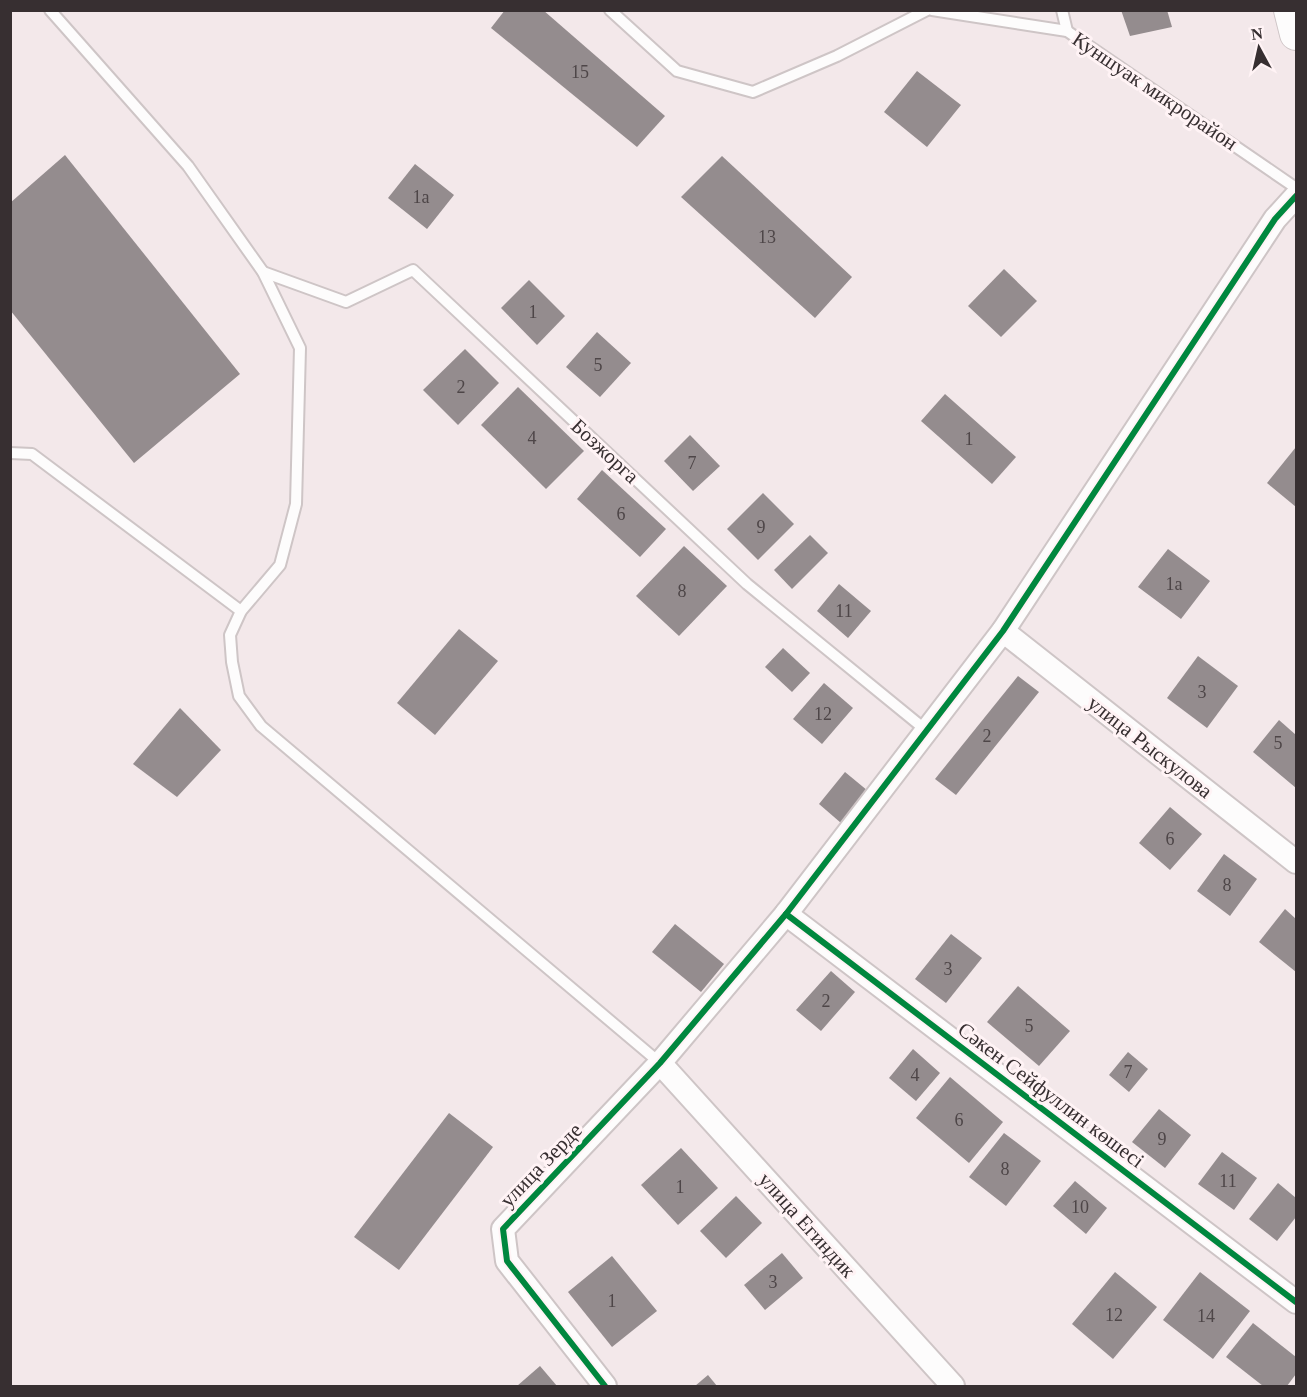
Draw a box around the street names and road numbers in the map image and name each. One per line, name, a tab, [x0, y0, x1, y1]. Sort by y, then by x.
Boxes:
street label: Куншуак микрорайон	[1068, 27, 1242, 155]
street label: Бозжорга	[566, 414, 644, 489]
street label: улица Рыскулова	[1083, 691, 1218, 804]
street label: Сәкен Сейфуллин көшесі	[953, 1017, 1149, 1173]
street label: улица Зерде	[495, 1118, 587, 1212]
street label: улица Егиндик	[754, 1167, 861, 1283]

